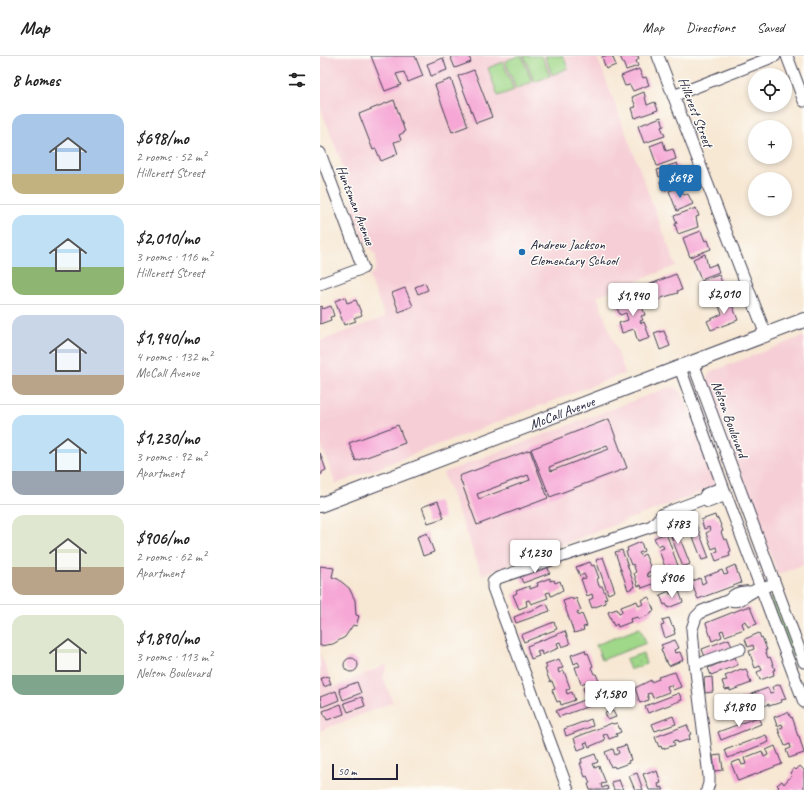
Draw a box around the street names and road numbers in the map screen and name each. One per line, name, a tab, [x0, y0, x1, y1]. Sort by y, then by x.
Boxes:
street label: Hillcrest Street	[674, 75, 717, 152]
street label: Huntsman Avenue	[333, 163, 379, 249]
street label: Nelson Boulevard	[708, 378, 752, 462]
street label: McCall Avenue	[527, 392, 598, 433]

